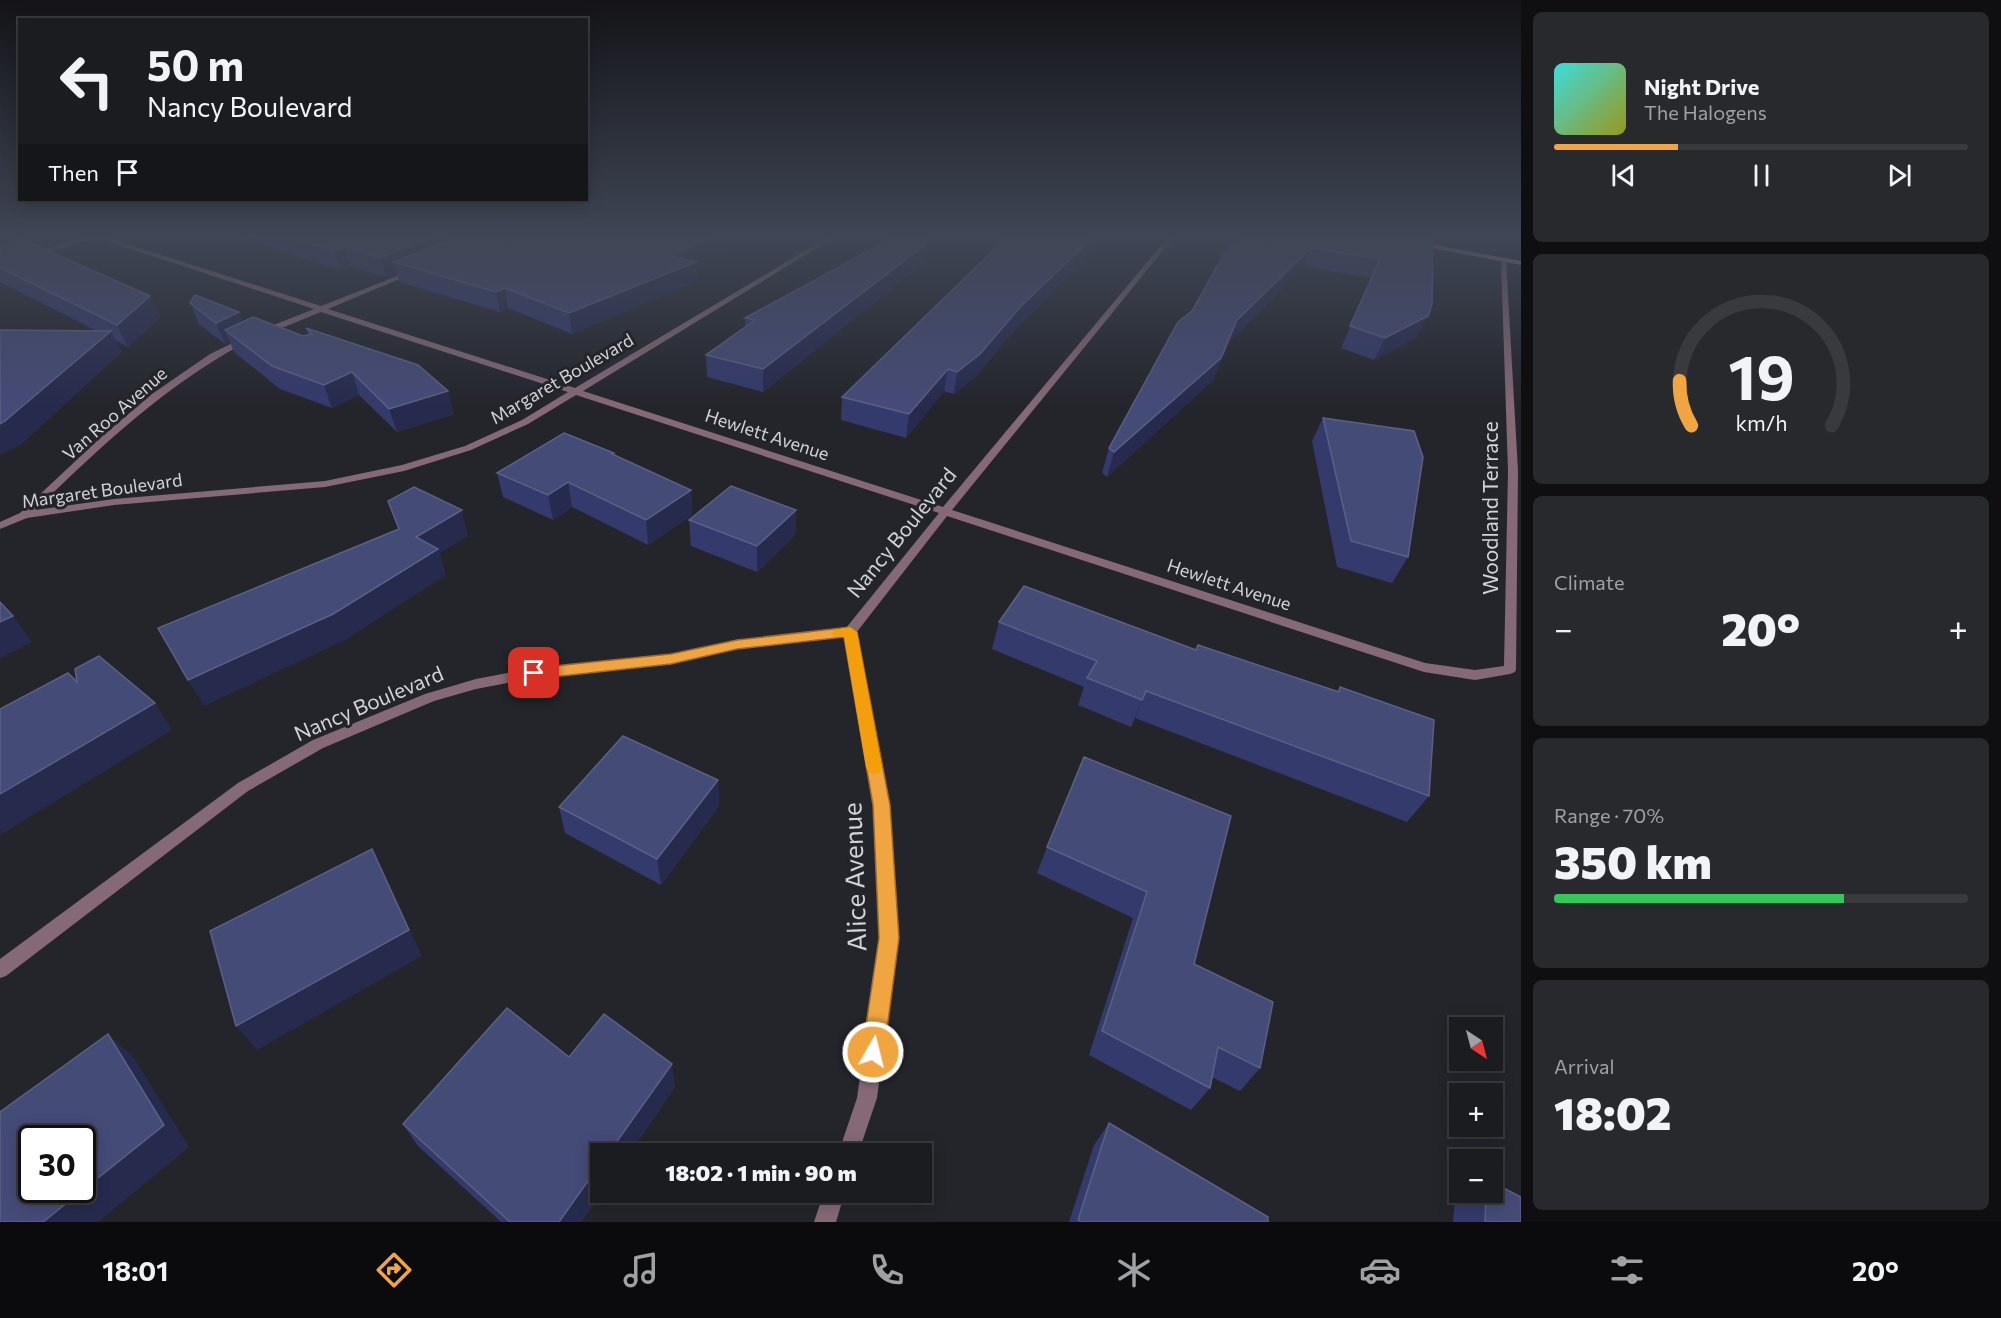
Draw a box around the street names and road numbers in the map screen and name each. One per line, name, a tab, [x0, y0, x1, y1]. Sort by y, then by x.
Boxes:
street label: Margaret Boulevard	[486, 328, 637, 428]
street label: Van Roo Avenue	[58, 362, 171, 465]
street label: Hewlett Avenue	[702, 404, 832, 464]
street label: Woodland Terrace	[1477, 421, 1502, 595]
street label: Nancy Boulevard	[841, 462, 961, 602]
street label: Margaret Boulevard	[20, 468, 183, 512]
street label: Hewlett Avenue	[1164, 554, 1294, 614]
street label: Nancy Boulevard	[290, 660, 447, 745]
street label: Alice Avenue	[835, 802, 872, 952]

